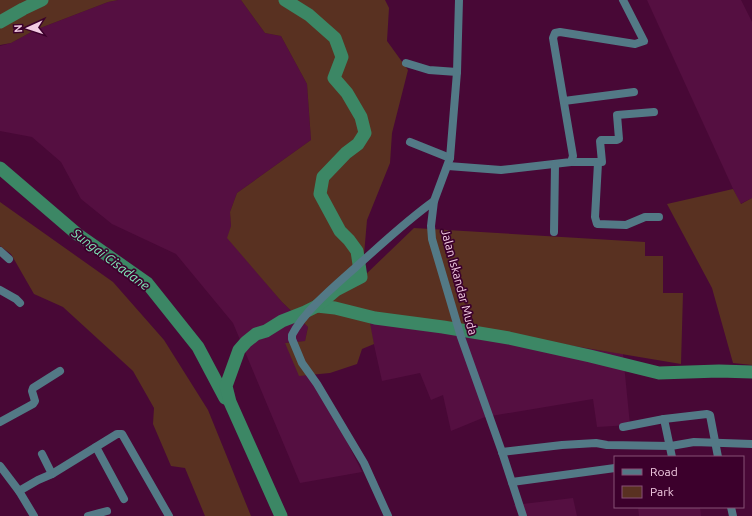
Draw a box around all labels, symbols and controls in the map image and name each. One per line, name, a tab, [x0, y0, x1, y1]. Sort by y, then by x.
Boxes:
north arrow	[8, 8, 48, 48]
text: N	[12, 24, 24, 33]
water label: Sungai Cisadane	[69, 225, 153, 293]
street label: Jalan Iskandar Muda	[439, 227, 480, 336]
legend	[614, 456, 744, 508]
text: Road	[650, 465, 678, 478]
text: Park	[650, 485, 674, 498]

